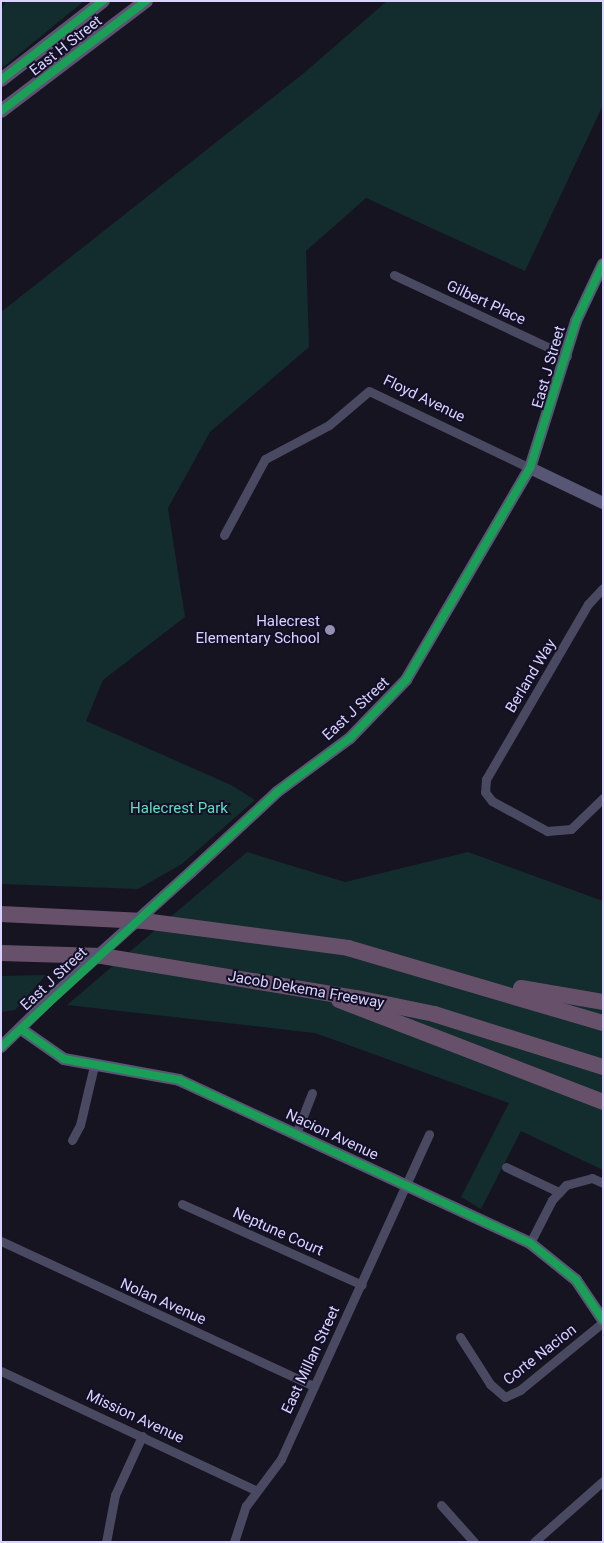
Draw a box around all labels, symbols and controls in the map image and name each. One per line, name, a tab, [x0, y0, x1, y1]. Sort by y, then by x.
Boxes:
street label: East H Street	[26, 12, 106, 80]
street label: Gilbert Place	[444, 277, 528, 329]
street label: East J Street	[529, 324, 569, 410]
street label: Floyd Avenue	[380, 371, 468, 427]
place label: Halecrest Elementary School	[196, 612, 320, 647]
marker: Halecrest Elementary School	[324, 624, 336, 636]
street label: Berland Way	[502, 636, 560, 716]
street label: East J Street	[319, 674, 393, 744]
park label: Halecrest Park	[130, 800, 228, 818]
street label: East J Street	[17, 944, 91, 1014]
street label: Jacob Dekema Freeway	[226, 967, 386, 1013]
street label: Nacion Avenue	[283, 1106, 381, 1164]
street label: Neptune Court	[230, 1204, 326, 1260]
street label: Nolan Avenue	[117, 1275, 209, 1329]
street label: East Millan Street	[278, 1303, 344, 1417]
street label: Corte Nacion	[500, 1321, 580, 1389]
street label: Mission Avenue	[83, 1387, 187, 1447]

